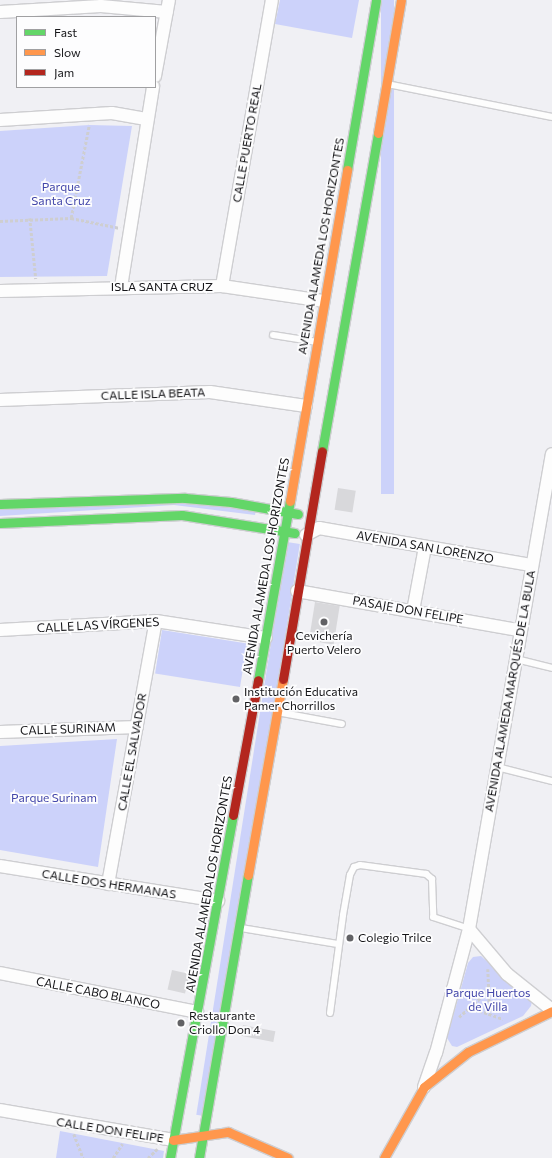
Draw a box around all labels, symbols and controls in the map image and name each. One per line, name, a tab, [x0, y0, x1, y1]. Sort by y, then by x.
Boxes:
legend	[16, 16, 156, 88]
text: Fast	[54, 25, 77, 39]
text: Slow	[54, 45, 81, 59]
text: Jam	[54, 65, 74, 79]
street label: CALLE PUERTO REAL	[229, 82, 265, 204]
street label: AVENIDA ALAMEDA LOS HORIZONTES	[295, 136, 347, 356]
park label: Parque Santa Cruz	[31, 180, 91, 208]
street label: ISLA SANTA CRUZ	[111, 280, 213, 294]
street label: CALLE ISLA BEATA	[101, 385, 205, 403]
street label: AVENIDA ALAMEDA LOS HORIZONTES	[240, 456, 292, 676]
street label: AVENIDA SAN LORENZO	[355, 528, 495, 566]
street label: AVENIDA ALAMEDA MARQUÉS DE LA BULA	[482, 569, 538, 813]
street label: PASAJE DON FELIPE	[351, 593, 465, 627]
street label: CALLE LAS VÍRGENES	[36, 615, 160, 635]
marker: Cevichería Puerto Velero	[319, 617, 329, 627]
place label: Cevichería Puerto Velero	[287, 629, 361, 657]
place label: Institución Educativa Pamer Chorrillos	[244, 685, 358, 713]
street label: CALLE EL SALVADOR	[115, 692, 149, 812]
marker: Institución Educativa Pamer Chorrillos	[231, 694, 241, 704]
street label: CALLE SURINAM	[20, 720, 116, 738]
street label: AVENIDA ALAMEDA LOS HORIZONTES	[183, 774, 235, 994]
park label: Parque Surinam	[11, 791, 97, 805]
street label: CALLE DOS HERMANAS	[41, 866, 177, 902]
place label: Colegio Trilce	[358, 931, 432, 945]
marker: Colegio Trilce	[345, 933, 355, 943]
street label: CALLE CABO BLANCO	[35, 974, 161, 1012]
park label: Parque Huertos de Villa	[446, 986, 530, 1014]
place label: Restaurante Criollo Don 4	[189, 1009, 260, 1037]
marker: Restaurante Criollo Don 4	[176, 1018, 186, 1028]
street label: CALLE DON FELIPE	[55, 1114, 165, 1146]

